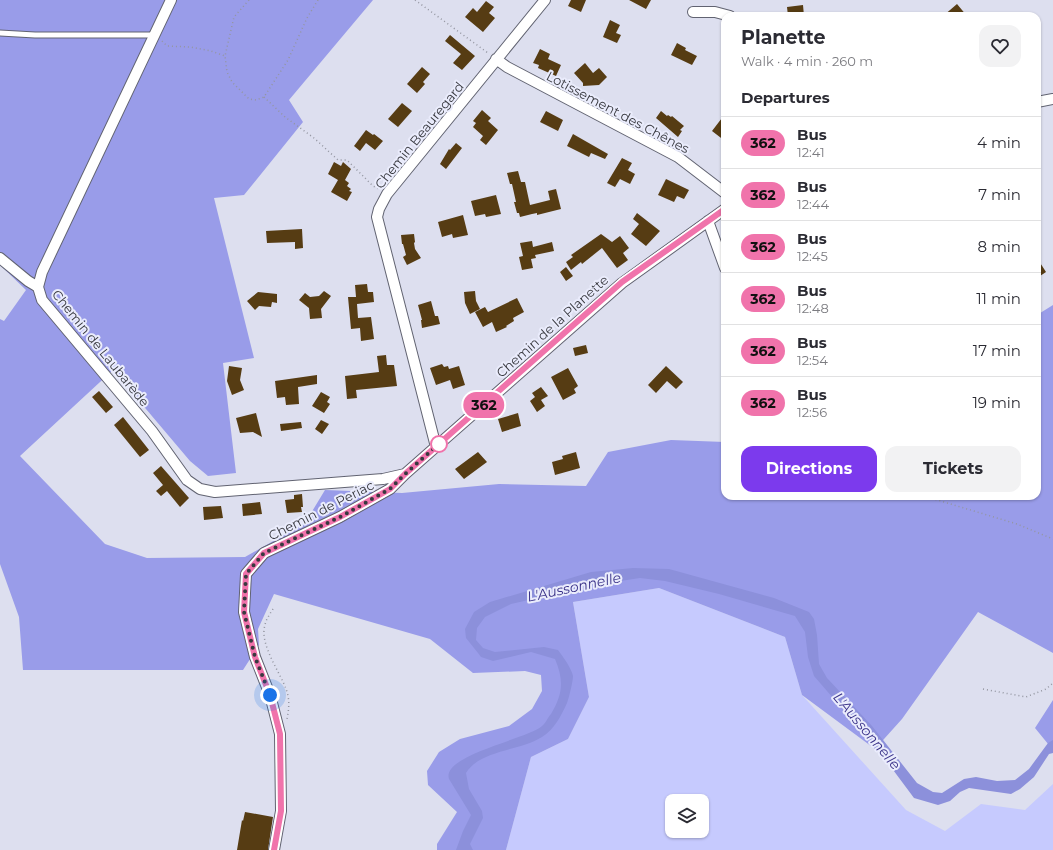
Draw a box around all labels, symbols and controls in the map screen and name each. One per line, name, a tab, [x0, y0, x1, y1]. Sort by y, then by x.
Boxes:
button: heart	[979, 25, 1021, 67]
text: Planette	[741, 26, 826, 49]
text: Walk · 4 min · 260 m	[741, 53, 873, 69]
street label: Lotissement des Chênes	[544, 68, 692, 156]
street label: Chemin Beauregard	[371, 78, 467, 192]
text: Departures	[741, 88, 830, 107]
text: Bus	[797, 125, 827, 144]
text: 4 min	[977, 133, 1021, 152]
text: 362	[750, 134, 776, 152]
text: 12:41	[797, 144, 825, 160]
text: Bus	[797, 177, 827, 196]
text: 7 min	[978, 185, 1021, 204]
text: 362	[750, 186, 776, 204]
text: 12:44	[797, 196, 829, 212]
text: Bus	[797, 229, 827, 248]
text: 8 min	[977, 237, 1021, 256]
text: 362	[750, 238, 776, 256]
text: 12:45	[797, 248, 828, 264]
street label: Chemin de la Planette	[493, 271, 611, 380]
text: Bus	[797, 281, 827, 300]
street label: Chemin de Laubarède	[49, 286, 153, 410]
text: 11 min	[976, 289, 1021, 308]
text: 362	[750, 290, 776, 308]
text: 12:48	[797, 300, 829, 316]
text: Bus	[797, 333, 827, 352]
text: 17 min	[973, 341, 1021, 360]
text: 362	[750, 342, 776, 360]
text: 12:54	[797, 352, 828, 368]
text: Bus	[797, 385, 827, 404]
line badge: 362	[461, 392, 507, 418]
text: 19 min	[972, 393, 1021, 412]
text: 362	[750, 394, 776, 412]
text: 362	[471, 396, 497, 414]
text: 12:56	[797, 404, 827, 420]
unlabelled marker	[430, 435, 448, 453]
button: Directions	[741, 446, 877, 492]
button: Tickets	[885, 446, 1021, 492]
street label: Chemin de Periac	[266, 477, 376, 543]
water label: L'Aussonnelle	[525, 568, 623, 606]
your location	[260, 685, 280, 705]
water label: L'Aussonnelle	[829, 689, 905, 773]
map controls	[665, 794, 709, 838]
button: layers	[665, 794, 709, 838]

